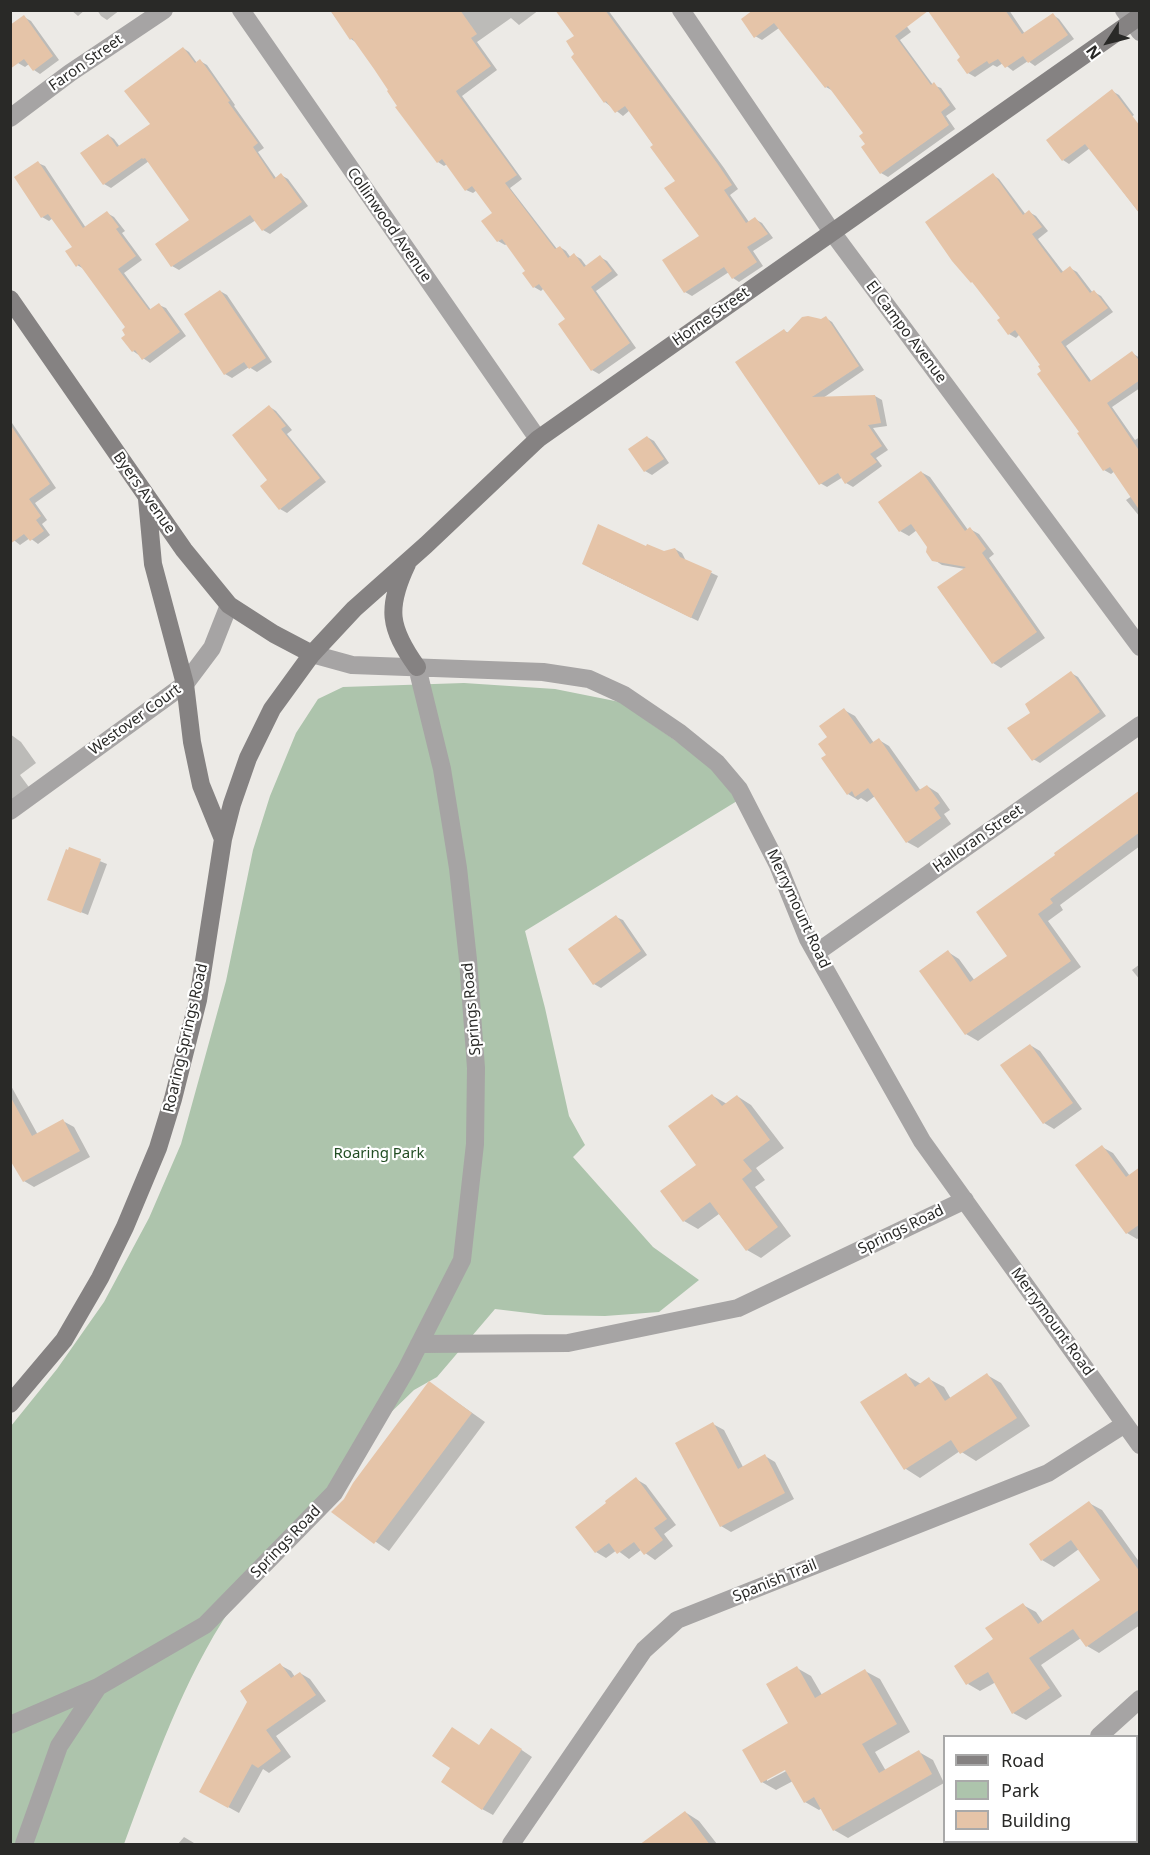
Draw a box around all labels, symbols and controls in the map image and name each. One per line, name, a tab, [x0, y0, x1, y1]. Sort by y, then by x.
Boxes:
north arrow	[1078, 12, 1138, 72]
street label: Faron Street	[46, 31, 126, 95]
text: N	[1081, 41, 1106, 64]
street label: Collinwood Avenue	[343, 164, 435, 286]
street label: El Campo Avenue	[862, 278, 950, 386]
street label: Horne Street	[669, 284, 753, 350]
street label: Byers Avenue	[109, 449, 179, 537]
street label: Westover Court	[86, 681, 184, 759]
street label: Halloran Street	[930, 801, 1026, 877]
street label: Merrymount Road	[763, 847, 833, 971]
street label: Roaring Springs Road	[160, 962, 212, 1114]
street label: Springs Road	[459, 962, 485, 1056]
park label: Roaring Park	[334, 1145, 424, 1163]
street label: Springs Road	[855, 1201, 947, 1259]
street label: Merrymount Road	[1007, 1264, 1097, 1380]
street label: Springs Road	[247, 1502, 325, 1582]
street label: Spanish Trail	[730, 1556, 820, 1606]
legend	[943, 1735, 1138, 1843]
text: Road	[1001, 1748, 1044, 1772]
text: Park	[1001, 1778, 1039, 1802]
text: Building	[1001, 1808, 1071, 1832]

